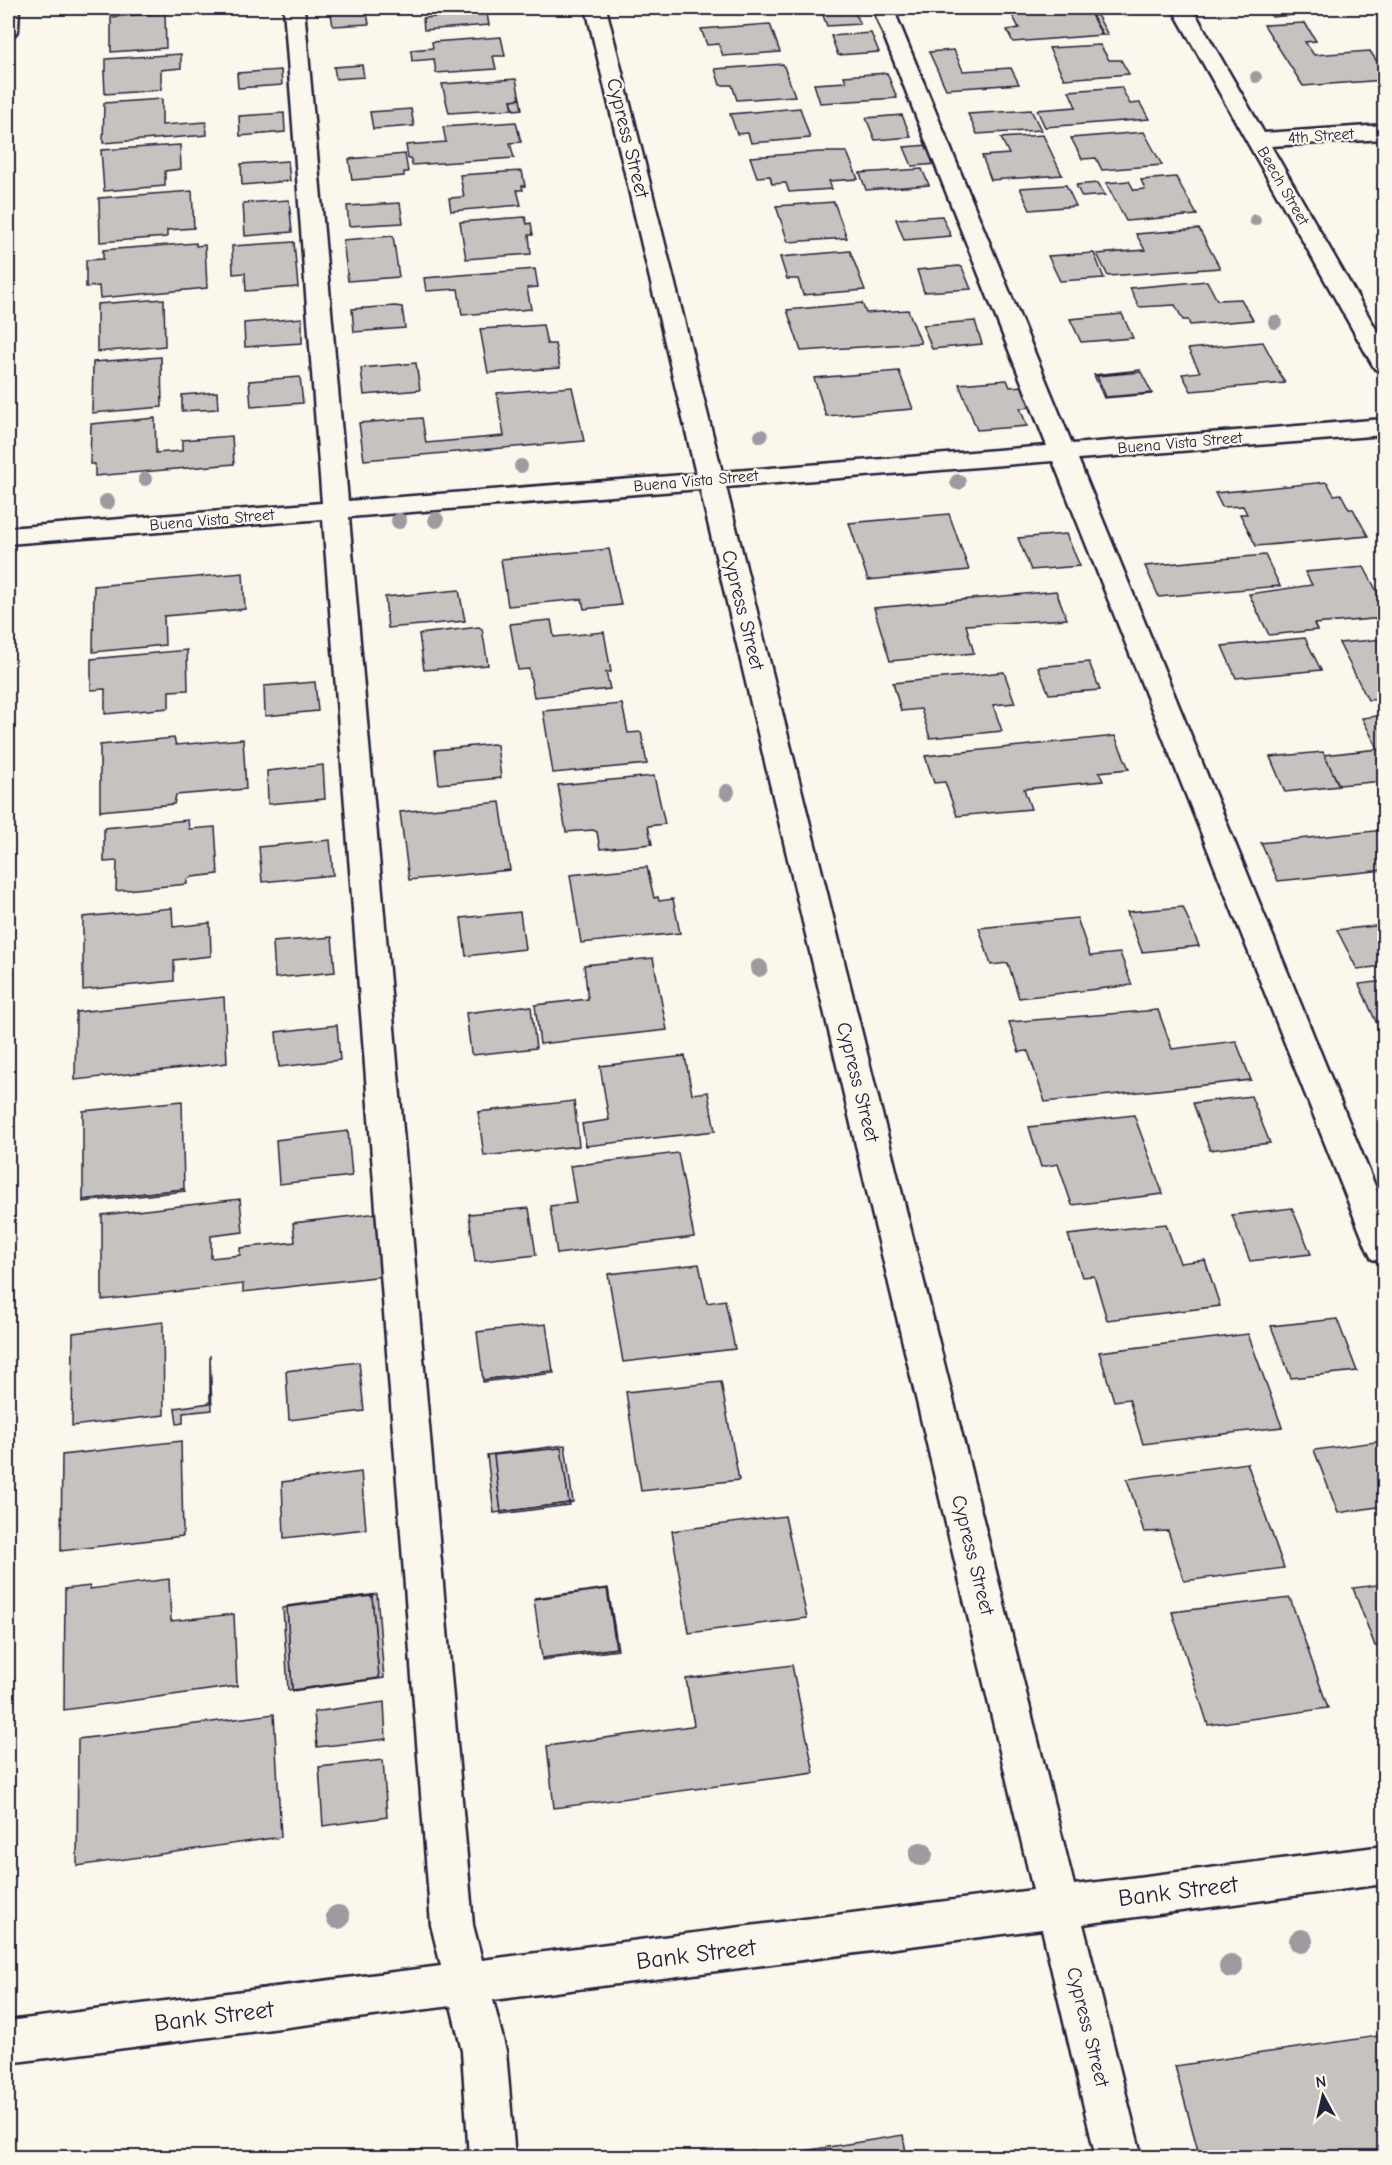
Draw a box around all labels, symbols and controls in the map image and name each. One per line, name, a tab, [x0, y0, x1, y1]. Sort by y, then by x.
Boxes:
street label: Cypress Street	[602, 76, 654, 202]
street label: 4th Street	[1287, 125, 1355, 147]
street label: Beech Street	[1253, 144, 1313, 229]
street label: Buena Vista Street	[1117, 429, 1244, 457]
street label: Buena Vista Street	[633, 467, 760, 495]
street label: Buena Vista Street	[149, 506, 276, 534]
street label: Cypress Street	[717, 548, 769, 674]
street label: Cypress Street	[832, 1020, 884, 1146]
street label: Cypress Street	[947, 1493, 999, 1619]
street label: Bank Street	[1117, 1870, 1241, 1912]
street label: Bank Street	[635, 1933, 759, 1975]
street label: Cypress Street	[1062, 1965, 1114, 2091]
street label: Bank Street	[153, 1995, 277, 2037]
north arrow	[1293, 2066, 1353, 2126]
text: N	[1315, 2072, 1327, 2092]

